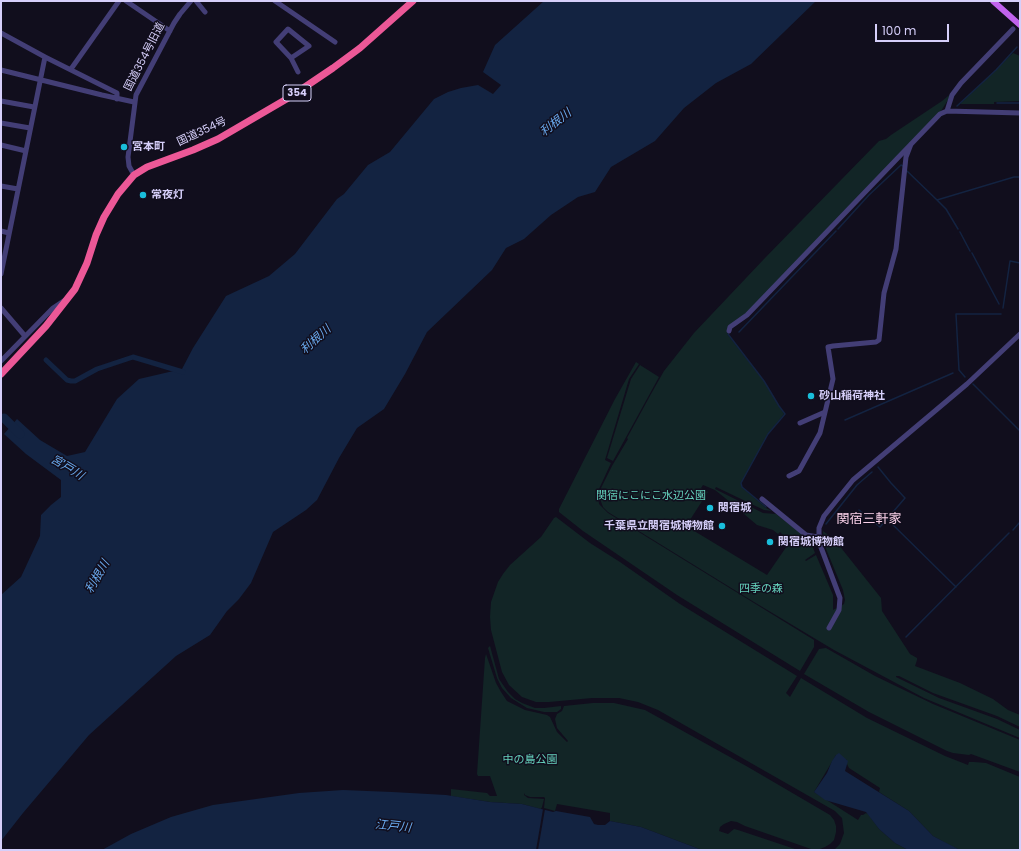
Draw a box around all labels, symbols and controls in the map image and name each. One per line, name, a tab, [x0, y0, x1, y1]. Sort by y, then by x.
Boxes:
scale bar	[877, 16, 951, 42]
street label: 国道354号旧道	[122, 20, 168, 94]
text: 100 m	[882, 22, 916, 39]
road number: 354	[283, 85, 311, 101]
water label: 利根川	[537, 106, 575, 140]
street label: 国道354号	[175, 115, 229, 149]
place label: 宮本町	[132, 140, 165, 154]
marker: 宮本町	[119, 142, 129, 152]
place label: 常夜灯	[151, 188, 184, 202]
marker: 常夜灯	[138, 190, 148, 200]
water label: 利根川	[298, 323, 334, 357]
place label: 砂山稲荷神社	[819, 389, 885, 403]
marker: 砂山稲荷神社	[806, 391, 816, 401]
water label: 宮戸川	[48, 453, 86, 483]
park label: 関宿にこにこ水辺公園	[596, 489, 706, 503]
place label: 関宿城	[718, 501, 751, 515]
marker: 関宿城	[705, 503, 715, 513]
district label: 関宿三軒家	[837, 512, 901, 528]
place label: 千葉県立関宿城博物館	[604, 519, 714, 533]
marker: 千葉県立関宿城博物館	[717, 521, 727, 531]
place label: 関宿城博物館	[778, 535, 844, 549]
marker: 関宿城博物館	[765, 537, 775, 547]
water label: 利根川	[83, 558, 113, 596]
park label: 四季の森	[739, 582, 783, 596]
park label: 中の島公園	[503, 753, 557, 767]
water label: 江戸川	[374, 818, 412, 836]

